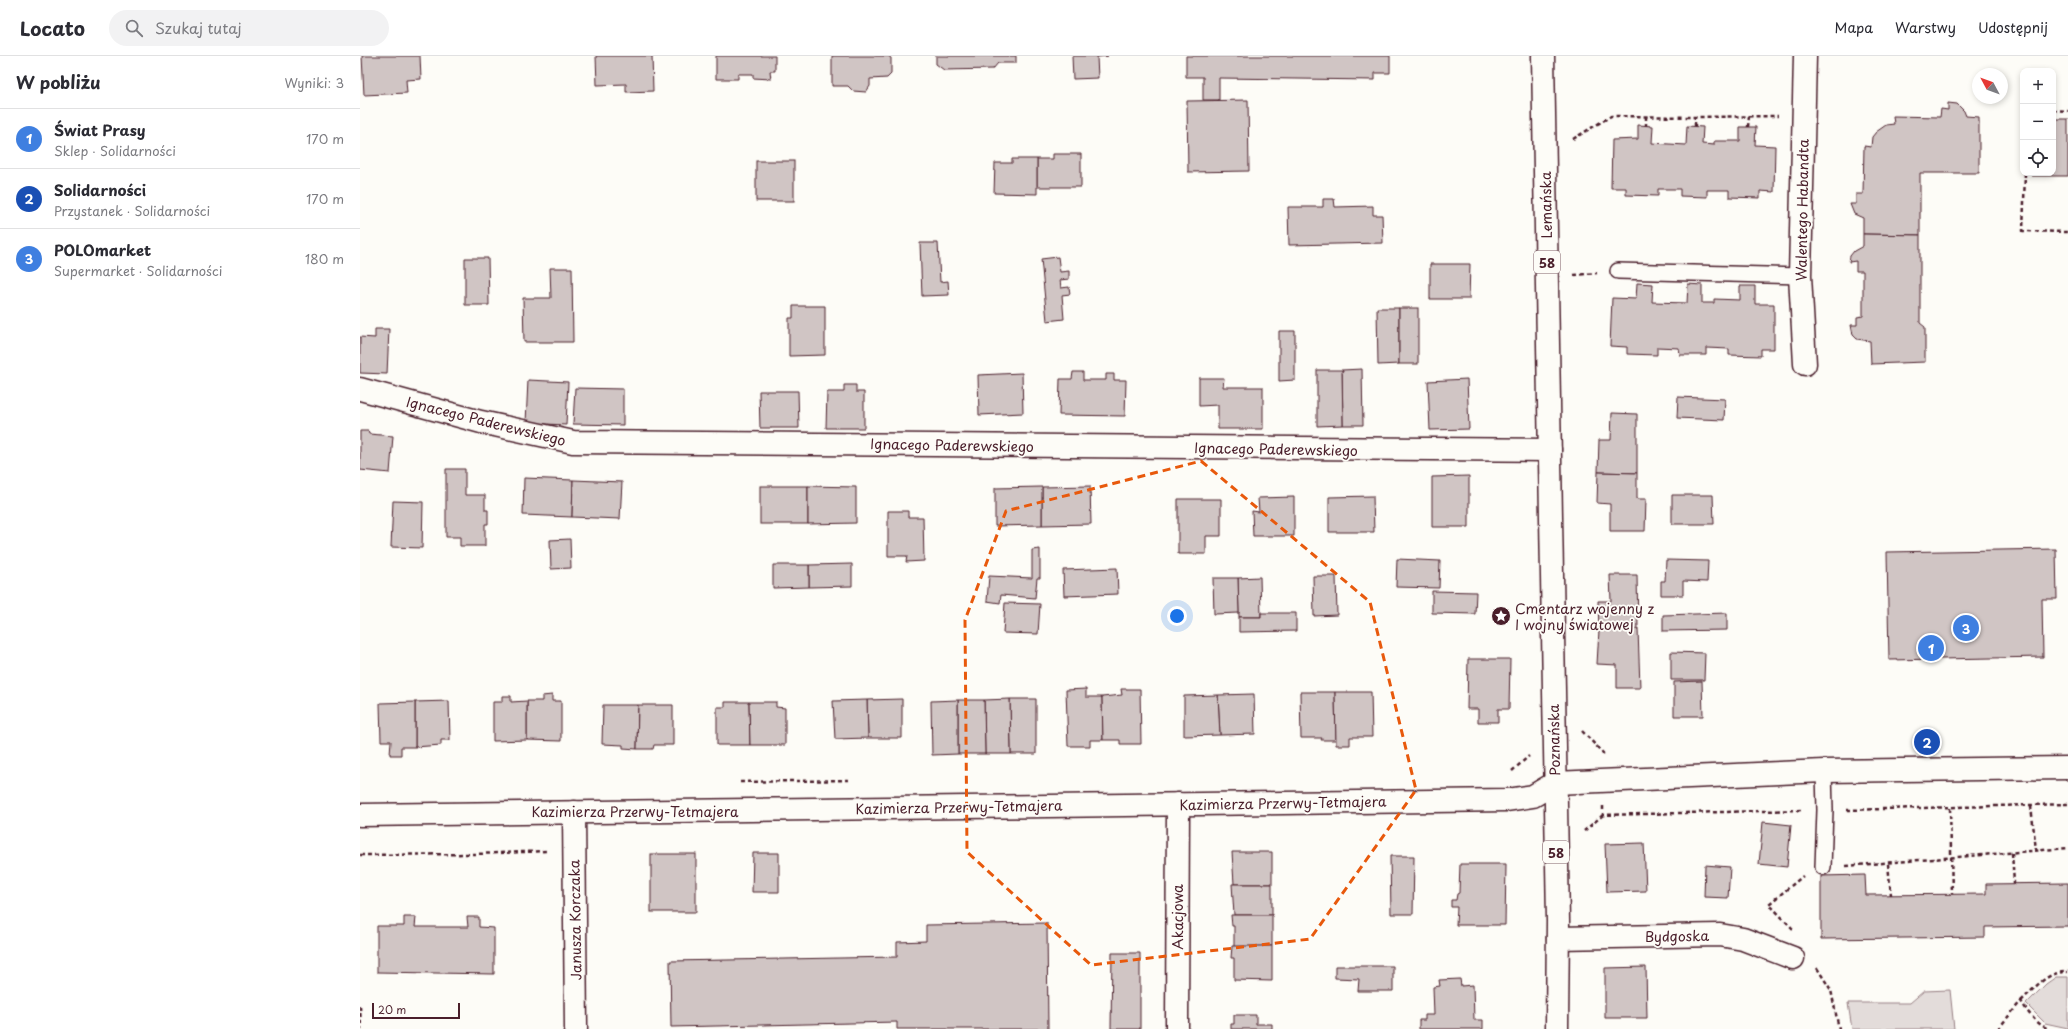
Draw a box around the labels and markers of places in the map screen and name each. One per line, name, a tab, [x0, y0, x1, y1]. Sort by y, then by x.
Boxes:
place label: Cmentarz wojenny z I wojny światowej	[1515, 598, 1655, 635]
place icon: Cmentarz wojenny z I wojny światowej	[1490, 605, 1512, 627]
pin: 3	[1953, 613, 1979, 643]
pin: 1	[1918, 633, 1944, 663]
pin: 2	[1914, 727, 1940, 757]

